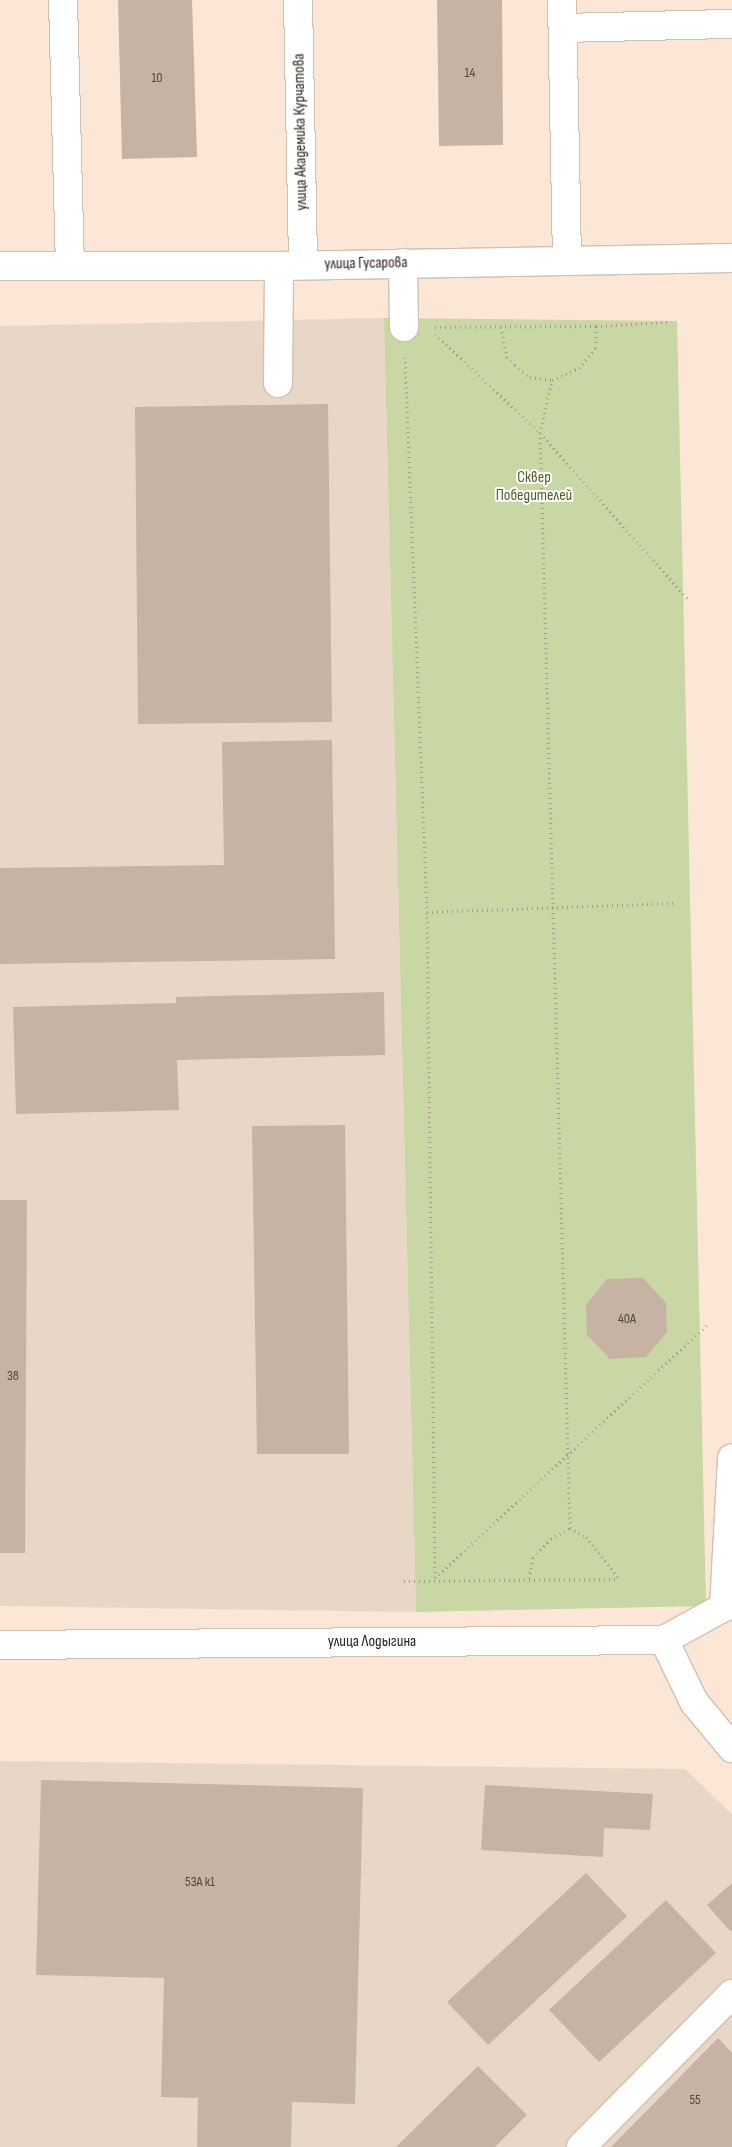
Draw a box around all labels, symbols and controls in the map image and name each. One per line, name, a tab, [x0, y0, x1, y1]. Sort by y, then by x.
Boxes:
street label: улица Академика Курчатова	[290, 53, 312, 211]
house number: 14	[465, 65, 475, 81]
house number: 10	[151, 70, 163, 86]
street label: улица Гусарова	[324, 254, 408, 274]
park label: Сквер Победителей	[496, 468, 572, 506]
house number: 40А	[618, 1311, 636, 1327]
house number: 38	[7, 1368, 19, 1384]
street label: улица Лодыгина	[328, 1632, 416, 1652]
house number: 53А к1	[185, 1874, 215, 1890]
house number: 55	[689, 2092, 701, 2108]

